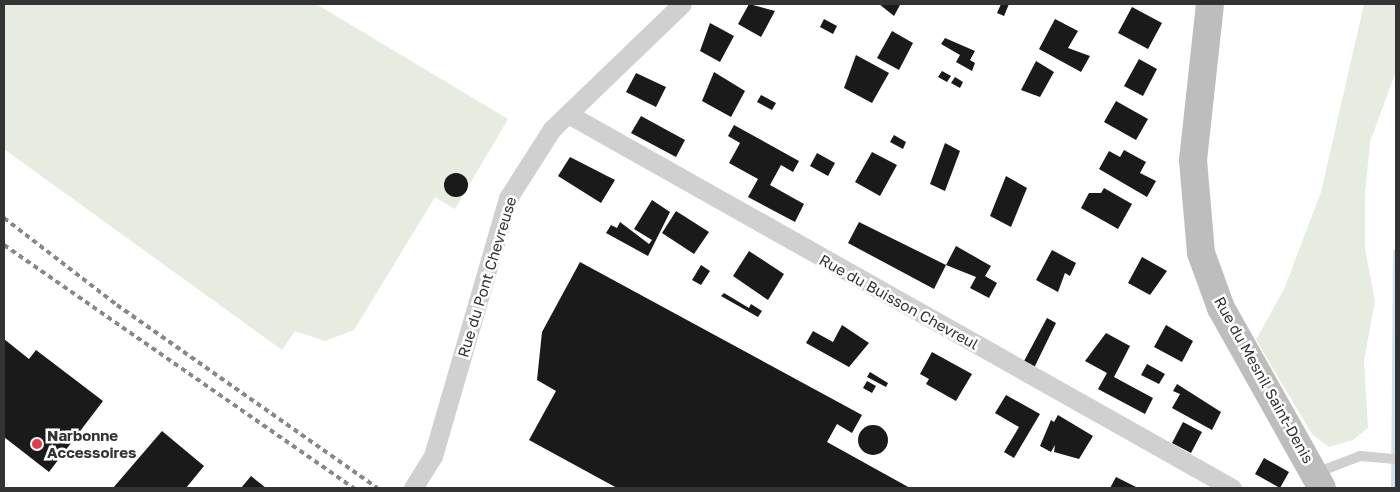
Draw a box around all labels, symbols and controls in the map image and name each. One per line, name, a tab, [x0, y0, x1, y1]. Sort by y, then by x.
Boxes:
street label: Rue du Pont Chevreuse	[454, 194, 520, 360]
street label: Rue du Buisson Chevreul	[816, 251, 982, 353]
street label: Rue du Mesnil Saint-Denis	[1211, 294, 1317, 466]
place label: Narbonne Accessoires	[47, 426, 136, 461]
marker: Narbonne Accessoires	[31, 438, 43, 450]

